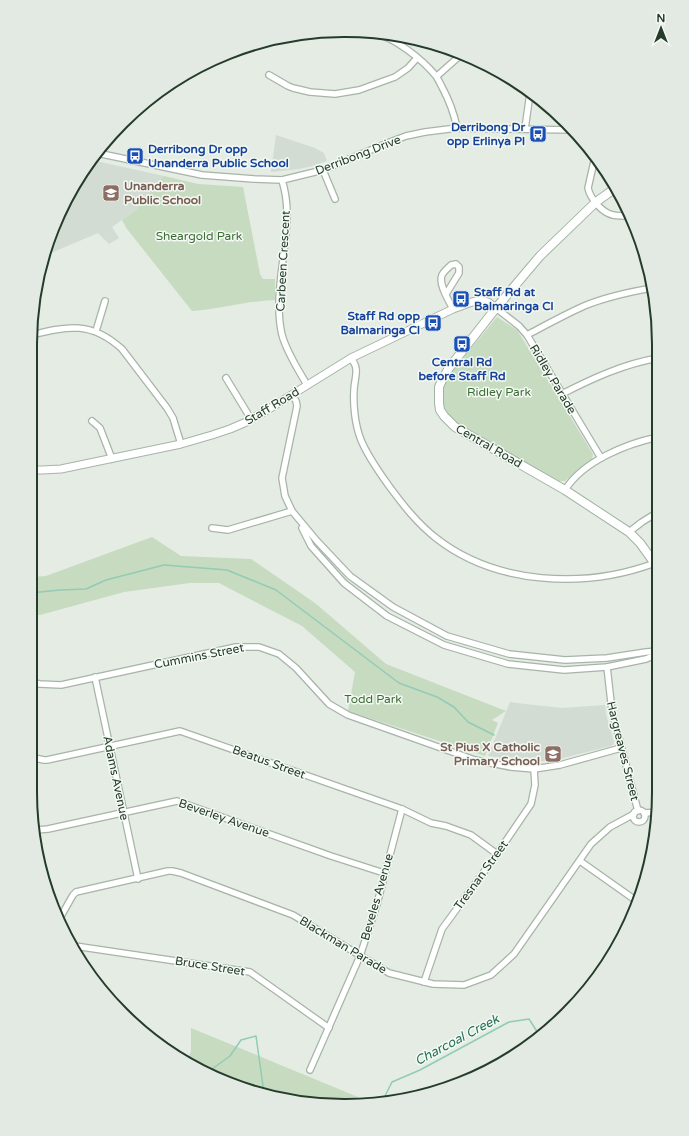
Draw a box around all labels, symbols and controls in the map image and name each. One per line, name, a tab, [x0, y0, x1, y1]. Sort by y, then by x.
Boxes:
north arrow	[641, 8, 681, 48]
text: N	[657, 12, 665, 25]
place label: Derribong Dr opp Erlinya Pl	[447, 120, 525, 149]
bus stop icon: Derribong Dr opp Erlinya Pl	[528, 124, 548, 144]
street label: Derribong Drive	[313, 132, 403, 178]
place label: Derribong Dr opp Unanderra Public School	[148, 142, 289, 170]
bus stop icon: Derribong Dr opp Unanderra Public School	[125, 146, 145, 166]
place label: Unanderra Public School	[124, 179, 201, 207]
school or university icon: Unanderra Public School	[101, 183, 121, 203]
street label: Carbeen Crescent	[273, 210, 293, 312]
park label: Sheargold Park	[156, 229, 243, 243]
place label: Staff Rd at Balmaringa Cl	[474, 285, 553, 314]
bus stop icon: Staff Rd at Balmaringa Cl	[451, 289, 471, 309]
place label: Staff Rd opp Balmaringa Cl	[341, 309, 420, 338]
bus stop icon: Staff Rd opp Balmaringa Cl	[423, 313, 443, 333]
bus stop icon: Central Rd before Staff Rd	[452, 334, 472, 354]
street label: Ridley Parade	[527, 342, 579, 416]
place label: Central Rd before Staff Rd	[418, 355, 506, 383]
street label: Staff Road	[242, 384, 302, 428]
park label: Ridley Park	[467, 385, 531, 399]
street label: Central Road	[453, 421, 525, 471]
street label: Cummins Street	[153, 640, 245, 672]
park label: Todd Park	[344, 692, 402, 706]
street label: Hargreaves Street	[604, 700, 642, 803]
street label: Adams Avenue	[100, 734, 132, 822]
place label: St Pius X Catholic Primary School	[440, 740, 541, 769]
street label: Beatus Street	[231, 742, 308, 782]
school or university icon: St Pius X Catholic Primary School	[543, 744, 563, 764]
street label: Beverley Avenue	[177, 796, 271, 840]
street label: Tresnan Street	[451, 837, 511, 912]
street label: Beveles Avenue	[358, 852, 396, 942]
street label: Blackman Parade	[297, 913, 389, 977]
street label: Bruce Street	[174, 954, 246, 979]
water label: Charcoal Creek	[412, 1011, 503, 1069]

